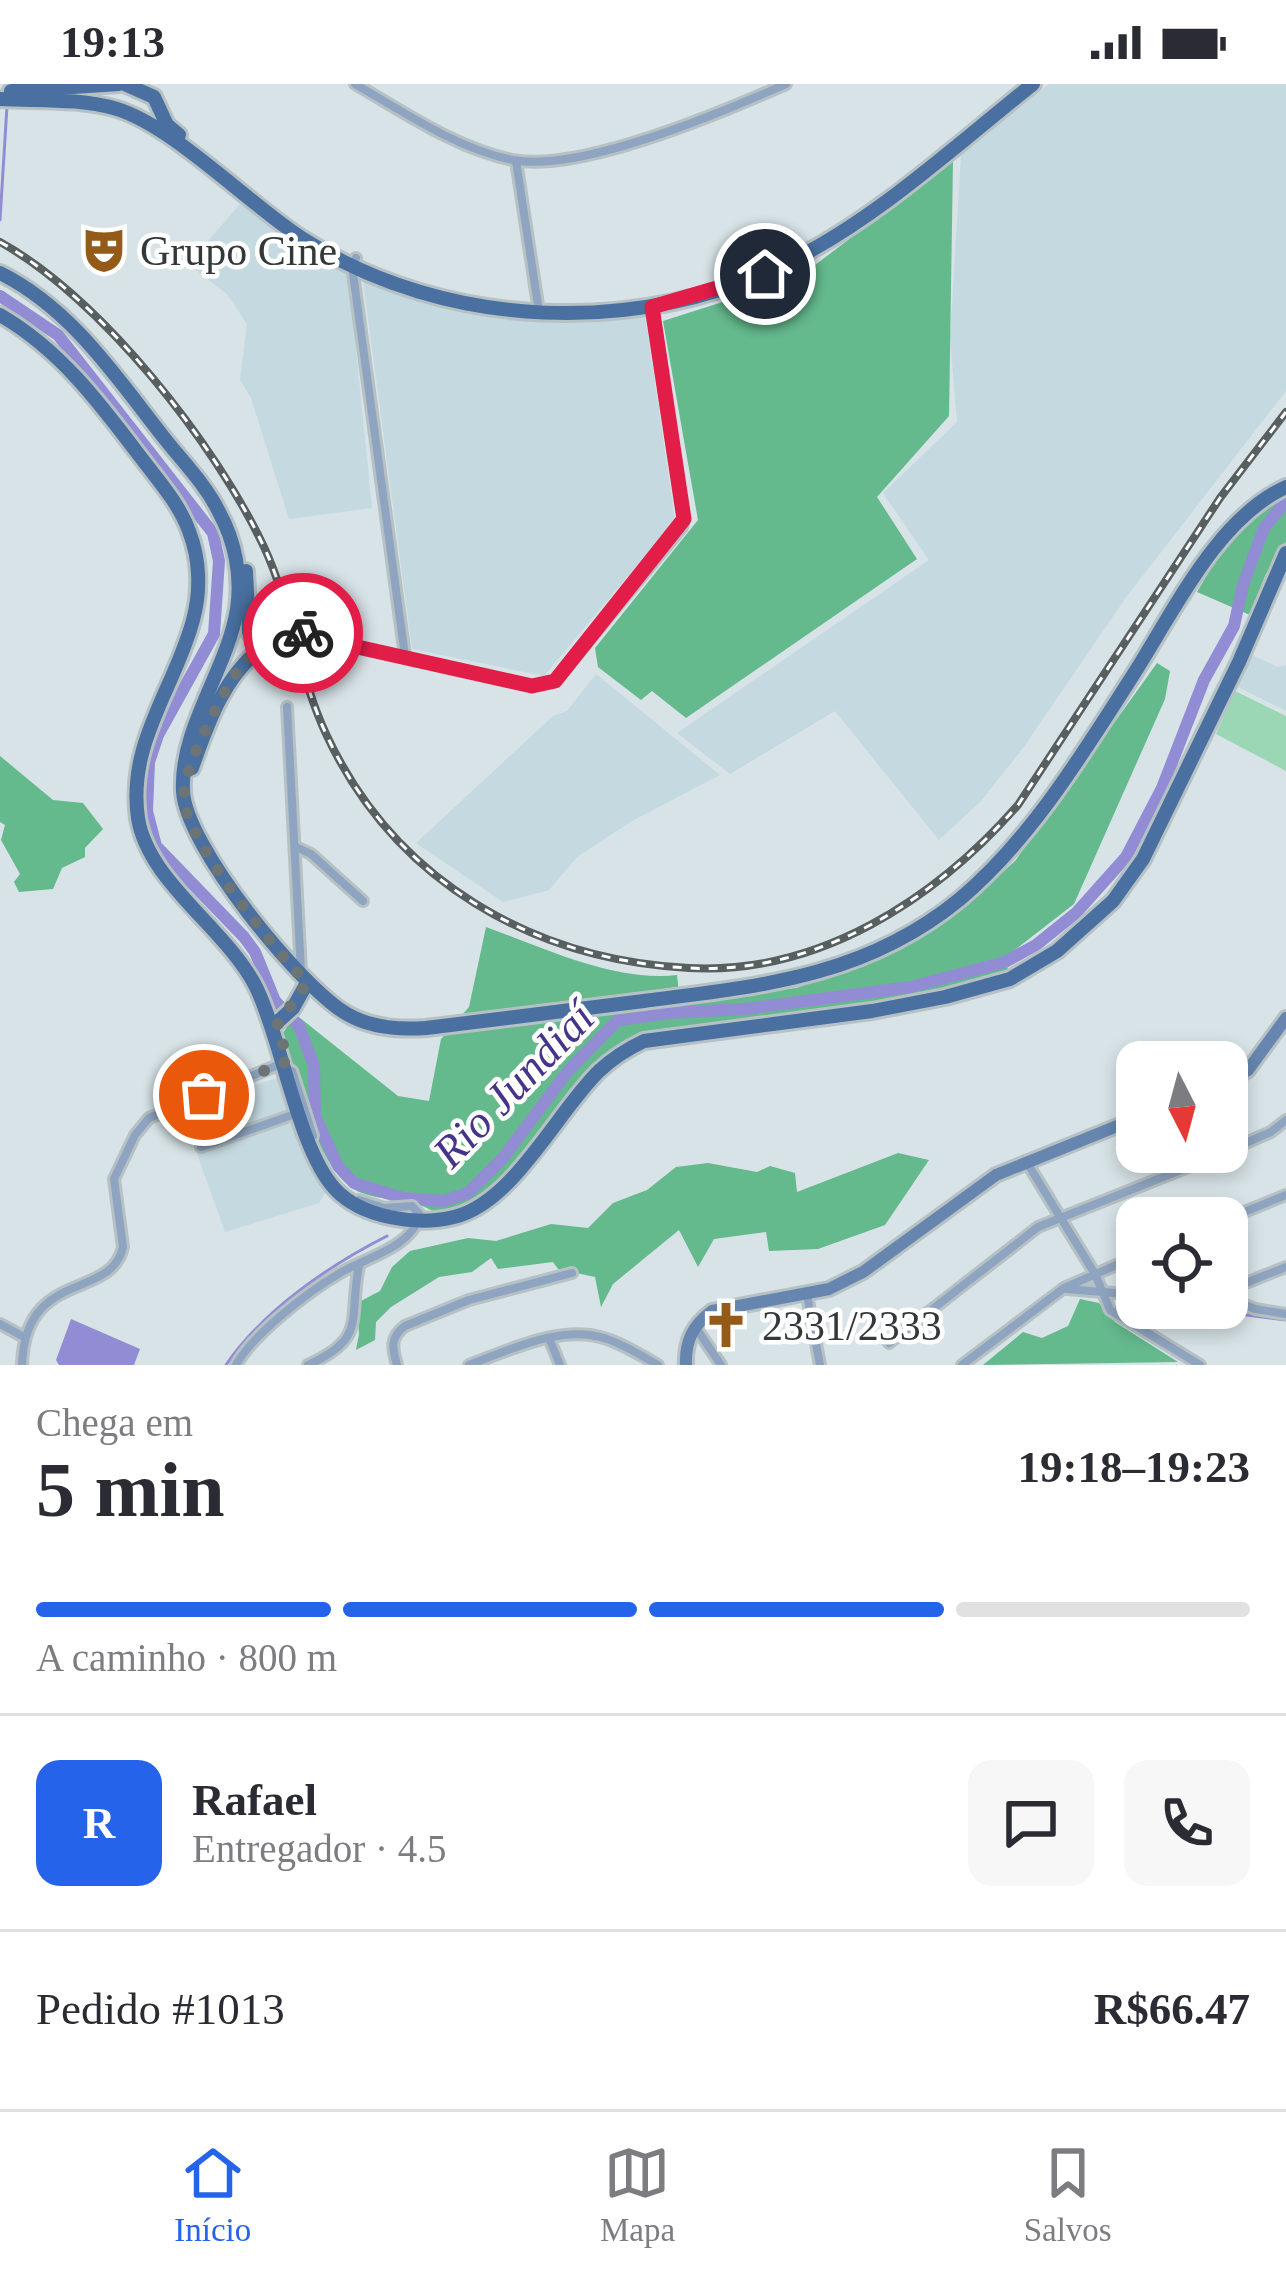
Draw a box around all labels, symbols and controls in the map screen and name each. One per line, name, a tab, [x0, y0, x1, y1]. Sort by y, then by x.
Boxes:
text: 19:13	[60, 17, 165, 67]
pin	[714, 223, 816, 325]
theatre icon: Grupo Cine	[79, 225, 129, 275]
place label: Grupo Cine	[140, 228, 337, 274]
icon: home	[732, 241, 798, 307]
courier	[243, 573, 363, 693]
icon: bike	[270, 600, 336, 666]
water label: Rio Jundiaí	[423, 990, 607, 1178]
north arrow	[1116, 1041, 1248, 1173]
map controls	[1116, 1041, 1248, 1329]
pin	[153, 1044, 255, 1146]
icon: bag	[171, 1062, 237, 1128]
button: locate	[1116, 1197, 1248, 1329]
church icon: 2331/2333	[701, 1300, 751, 1350]
place label: 2331/2333	[762, 1303, 942, 1349]
text: Chega em	[36, 1401, 193, 1444]
text: 19:18–19:23	[1018, 1442, 1250, 1492]
text: 5 min	[36, 1446, 225, 1533]
text: A caminho · 800 m	[36, 1636, 337, 1679]
button: chat	[968, 1760, 1094, 1886]
button: phone	[1124, 1760, 1250, 1886]
text: Rafael	[192, 1775, 317, 1825]
text: R	[83, 1798, 115, 1848]
text: Entregador · 4.5	[192, 1827, 447, 1870]
text: Pedido #1013	[36, 1984, 285, 2034]
text: R$66.47	[1094, 1984, 1250, 2034]
tab: Início	[174, 2140, 251, 2249]
tab: Mapa	[600, 2140, 675, 2249]
tab: Salvos	[1024, 2140, 1112, 2249]

